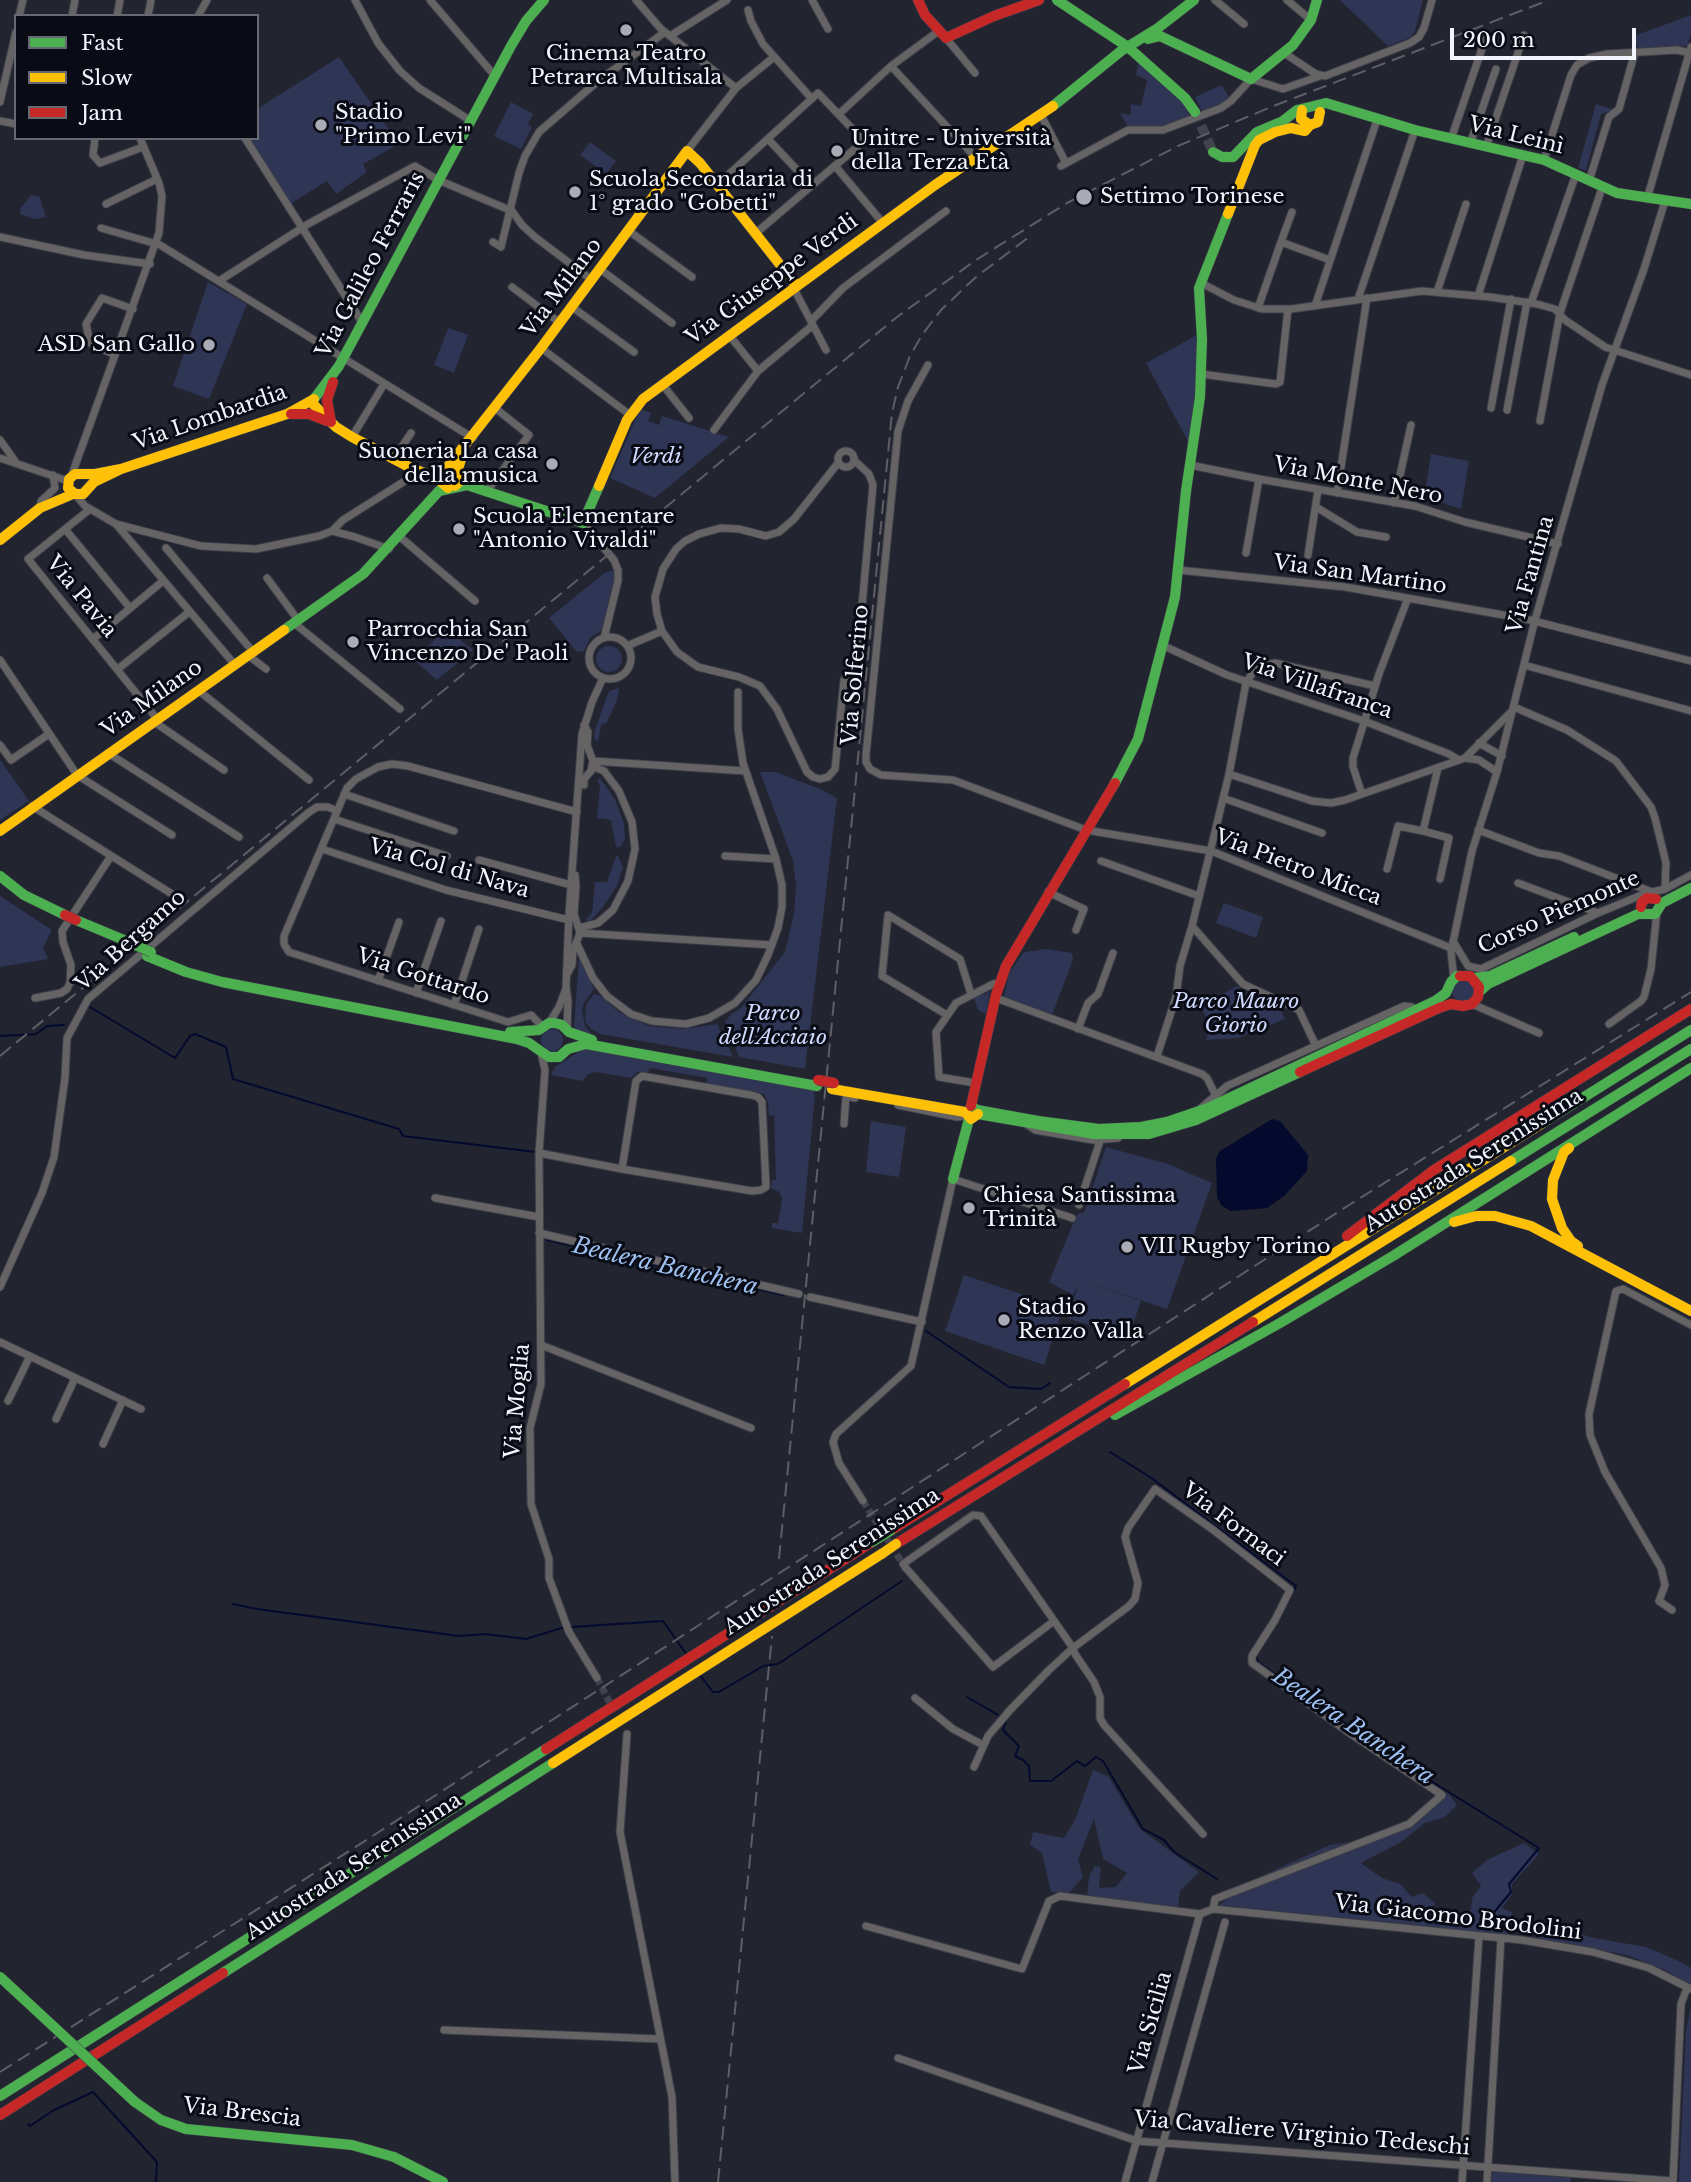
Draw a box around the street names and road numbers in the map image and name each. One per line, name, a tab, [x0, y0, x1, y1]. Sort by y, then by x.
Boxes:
street label: Via Leinì	[1466, 112, 1566, 160]
street label: Via Galileo Ferraris	[311, 168, 431, 362]
street label: Via Giuseppe Verdi	[681, 209, 863, 351]
street label: Via Milano	[516, 233, 608, 343]
street label: Via Lombardia	[130, 380, 290, 456]
street label: Via Monte Nero	[1271, 452, 1445, 510]
street label: Via Fantina	[1502, 513, 1560, 637]
street label: Via San Martino	[1272, 550, 1448, 600]
street label: Via Pavia	[40, 551, 122, 643]
street label: Via Solferino	[837, 604, 875, 746]
street label: Via Villafranca	[1238, 649, 1396, 725]
street label: Via Milano	[97, 655, 207, 743]
street label: Via Pietro Micca	[1211, 825, 1385, 911]
street label: Via Col di Nava	[366, 834, 532, 904]
street label: Corso Piemonte	[1474, 866, 1644, 960]
street label: Via Bergamo	[71, 885, 191, 997]
street label: Via Gottardo	[353, 944, 493, 1010]
street label: Autostrada Serenissima	[1360, 1084, 1588, 1238]
street label: Via Moglia	[500, 1342, 536, 1460]
street label: Via Fornaci	[1176, 1478, 1290, 1572]
street label: Autostrada Serenissima	[719, 1483, 945, 1641]
street label: Autostrada Serenissima	[241, 1788, 467, 1946]
street label: Via Giacomo Brodolini	[1333, 1890, 1583, 1946]
street label: Via Sicilia	[1124, 1969, 1178, 2077]
street label: Via Brescia	[182, 2093, 302, 2133]
street label: Via Cavaliere Virginio Tedeschi	[1133, 2107, 1471, 2161]

